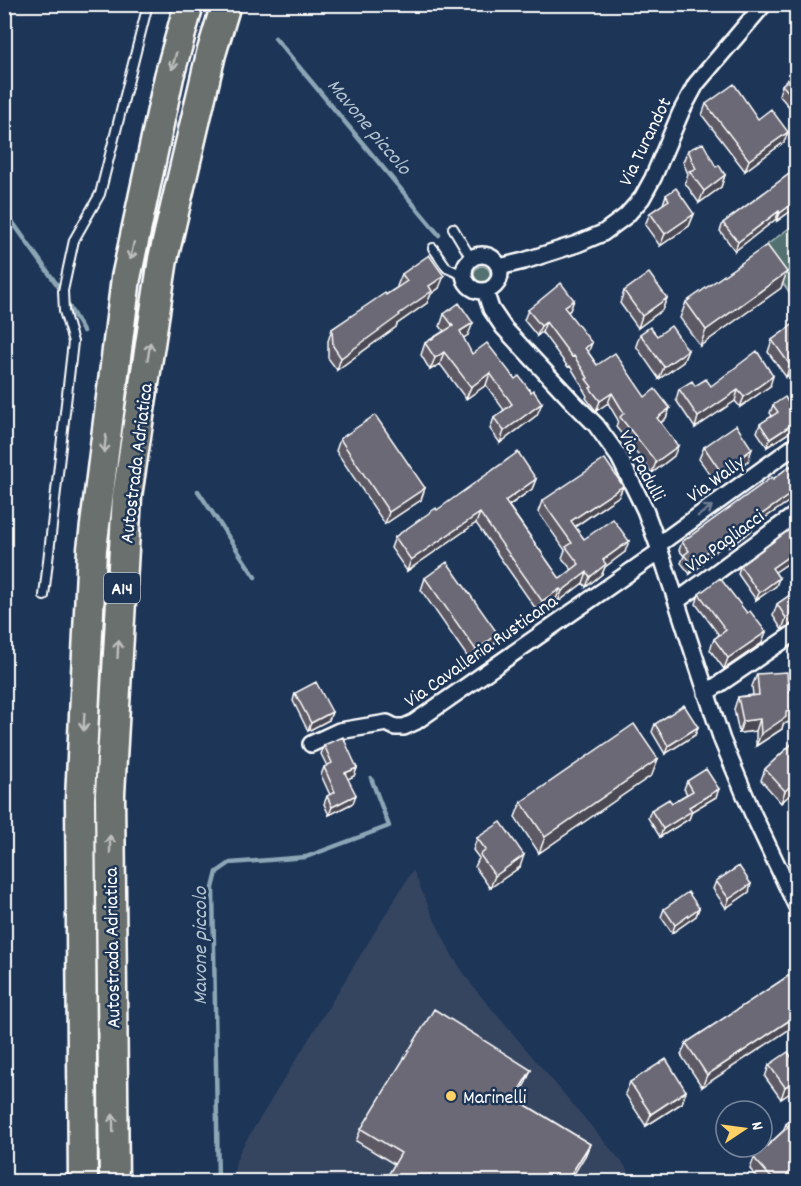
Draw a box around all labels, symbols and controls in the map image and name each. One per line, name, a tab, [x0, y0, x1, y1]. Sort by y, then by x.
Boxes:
one-way arrow	[168, 51, 179, 70]
water label: Mavone piccolo	[318, 73, 418, 184]
street label: Via Turandot	[613, 93, 680, 191]
one-way arrow	[126, 241, 137, 261]
one-way arrow	[144, 342, 155, 362]
street label: Autostrada Adriatica	[114, 381, 162, 545]
street label: Via Padulli	[610, 426, 671, 507]
one-way arrow	[100, 434, 111, 454]
street label: Via Wally	[682, 449, 752, 511]
street label: Via Pagliacci	[680, 504, 771, 581]
one-way arrow	[697, 505, 713, 517]
road number: A14	[104, 573, 140, 603]
street label: Via Cavalleria Rusticana	[399, 589, 565, 716]
one-way arrow	[113, 640, 124, 660]
one-way arrow	[78, 712, 89, 732]
one-way arrow	[104, 835, 116, 855]
street label: Autostrada Adriatica	[99, 867, 129, 1029]
water label: Mavone piccolo	[187, 885, 217, 1005]
place label: Marinelli	[463, 1085, 527, 1113]
marker: Marinelli	[444, 1089, 458, 1103]
north arrow	[714, 1099, 774, 1159]
one-way arrow	[108, 1114, 119, 1134]
text: N	[744, 1120, 768, 1133]

